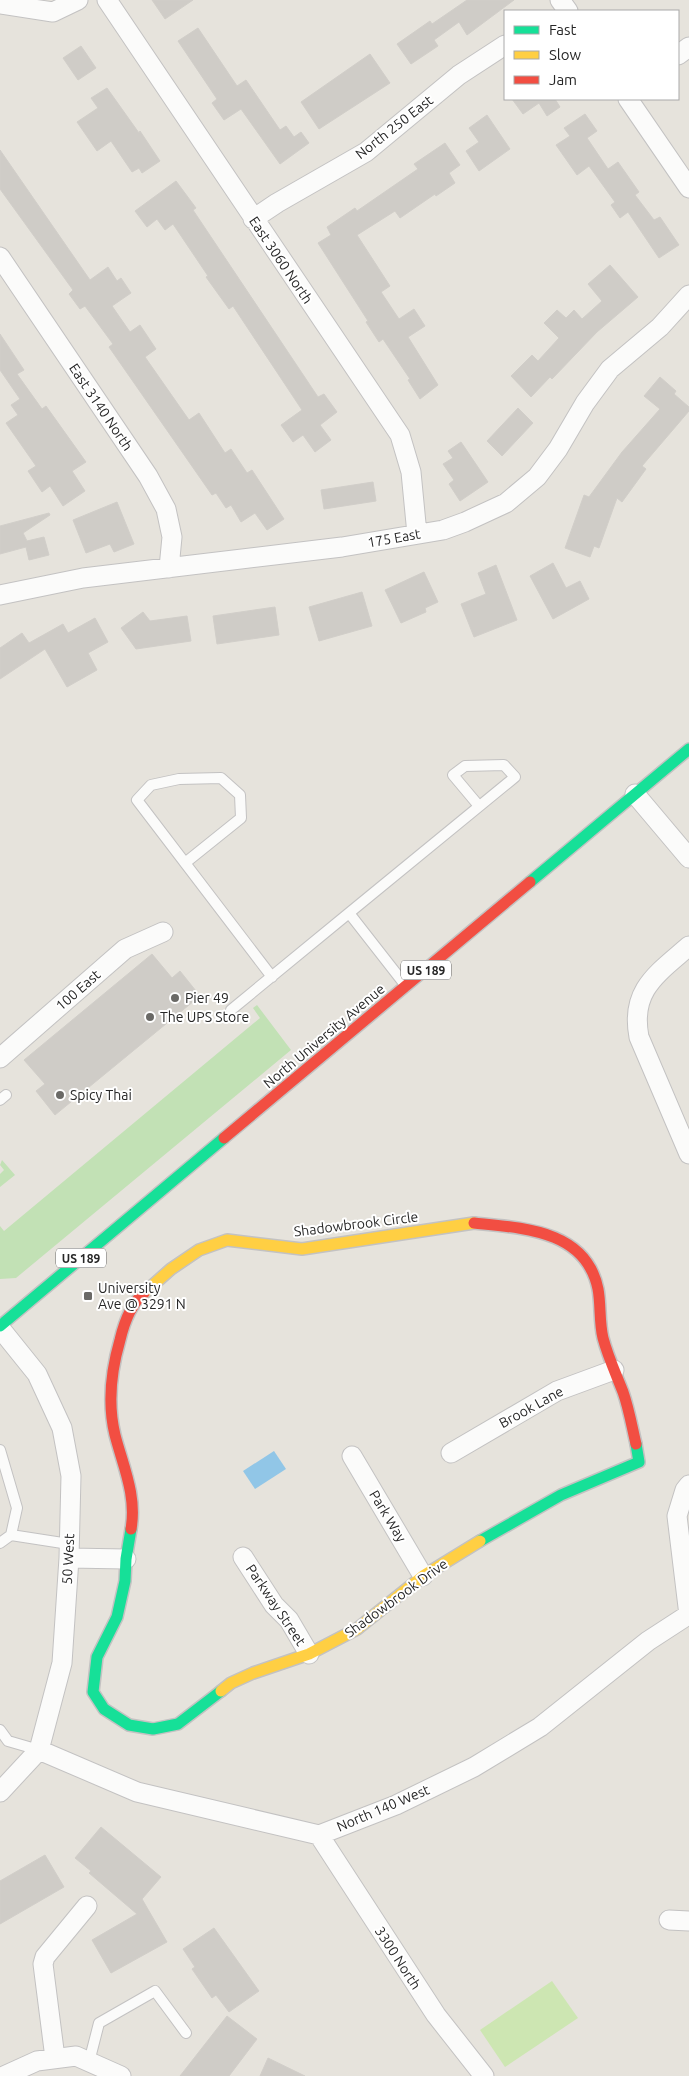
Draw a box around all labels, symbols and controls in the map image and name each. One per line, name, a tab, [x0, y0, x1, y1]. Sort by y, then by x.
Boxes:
legend	[504, 10, 679, 100]
text: Fast	[549, 21, 577, 38]
text: Slow	[549, 46, 582, 63]
text: Jam	[549, 71, 577, 88]
street label: North 250 East	[352, 92, 436, 162]
street label: East 3060 North	[246, 213, 316, 307]
street label: East 3140 North	[66, 360, 136, 454]
street label: 175 East	[366, 525, 422, 551]
road number: US 189	[401, 960, 451, 980]
street label: 100 East	[53, 966, 104, 1014]
street label: North University Avenue	[260, 981, 388, 1091]
place label: Pier 49	[185, 990, 229, 1006]
marker: Pier 49	[169, 992, 181, 1004]
place label: The UPS Store	[160, 1009, 249, 1025]
marker: The UPS Store	[144, 1011, 156, 1023]
place label: Spicy Thai	[70, 1087, 132, 1103]
marker: Spicy Thai	[54, 1089, 66, 1101]
street label: Shadowbrook Circle	[293, 1208, 419, 1240]
road number: US 189	[56, 1248, 106, 1268]
place label: University Ave @ 3291 N	[98, 1280, 186, 1312]
marker: University Ave @ 3291 N	[82, 1290, 94, 1302]
street label: Brook Lane	[496, 1383, 566, 1431]
street label: Park Way	[366, 1487, 410, 1545]
street label: 50 West	[59, 1533, 77, 1585]
street label: Shadowbrook Drive	[342, 1555, 450, 1641]
street label: Parkway Street	[243, 1561, 309, 1649]
street label: North 140 West	[334, 1781, 432, 1835]
street label: 3300 North	[372, 1924, 424, 1992]

